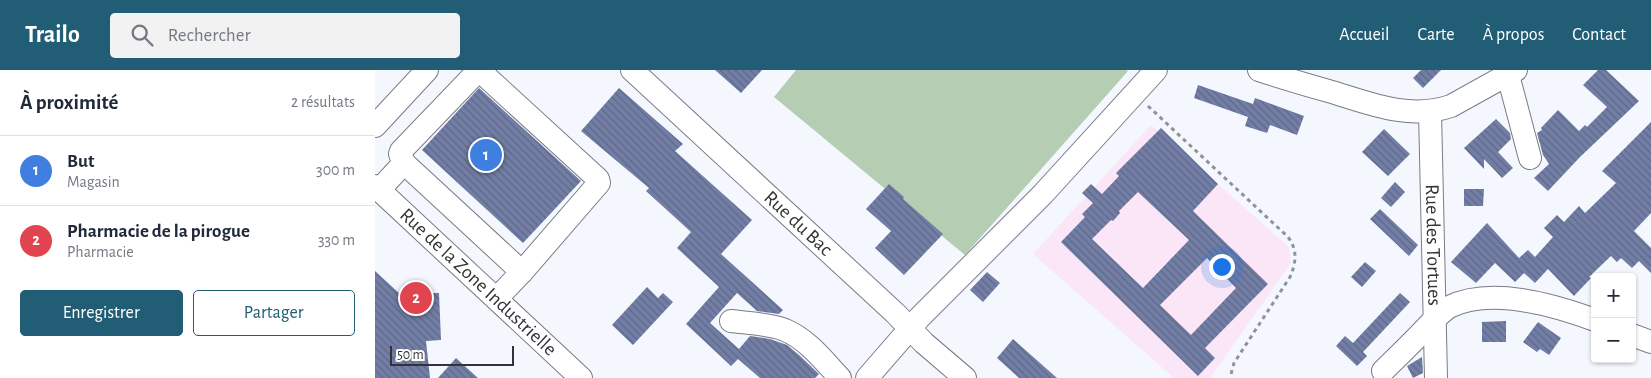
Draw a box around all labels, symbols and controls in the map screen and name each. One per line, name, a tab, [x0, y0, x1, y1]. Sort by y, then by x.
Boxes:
search box	[110, 13, 460, 58]
icon: search	[128, 21, 156, 49]
text: Trailo	[25, 23, 80, 47]
text: Rechercher	[168, 26, 251, 45]
text: Accueil	[1339, 26, 1390, 44]
text: Carte	[1418, 26, 1455, 44]
text: À propos	[1483, 26, 1544, 44]
text: Contact	[1572, 26, 1626, 44]
text: À proximité	[20, 92, 118, 113]
text: 2 résultats	[291, 94, 355, 110]
pin: 1	[470, 136, 502, 174]
text: But	[67, 152, 94, 171]
text: 1	[33, 162, 39, 178]
text: 300 m	[316, 162, 355, 178]
text: Magasin	[67, 174, 120, 190]
street label: Rue des Tortues	[1422, 184, 1444, 306]
street label: Rue du Bac	[760, 187, 836, 260]
street label: Rue de la Zone Industrielle	[396, 205, 560, 360]
text: Pharmacie de la pirogue	[67, 222, 250, 241]
text: 2	[32, 232, 40, 248]
text: 330 m	[318, 232, 355, 248]
text: Pharmacie	[67, 244, 134, 260]
your location	[1209, 254, 1235, 280]
map controls	[1591, 273, 1636, 363]
button: +	[1591, 273, 1636, 318]
pin: 2	[400, 279, 432, 317]
button: Enregistrer	[20, 290, 183, 336]
button: Partager	[193, 290, 355, 336]
button: −	[1591, 318, 1636, 363]
scale bar	[390, 343, 514, 366]
text: 50 m	[397, 348, 424, 362]

